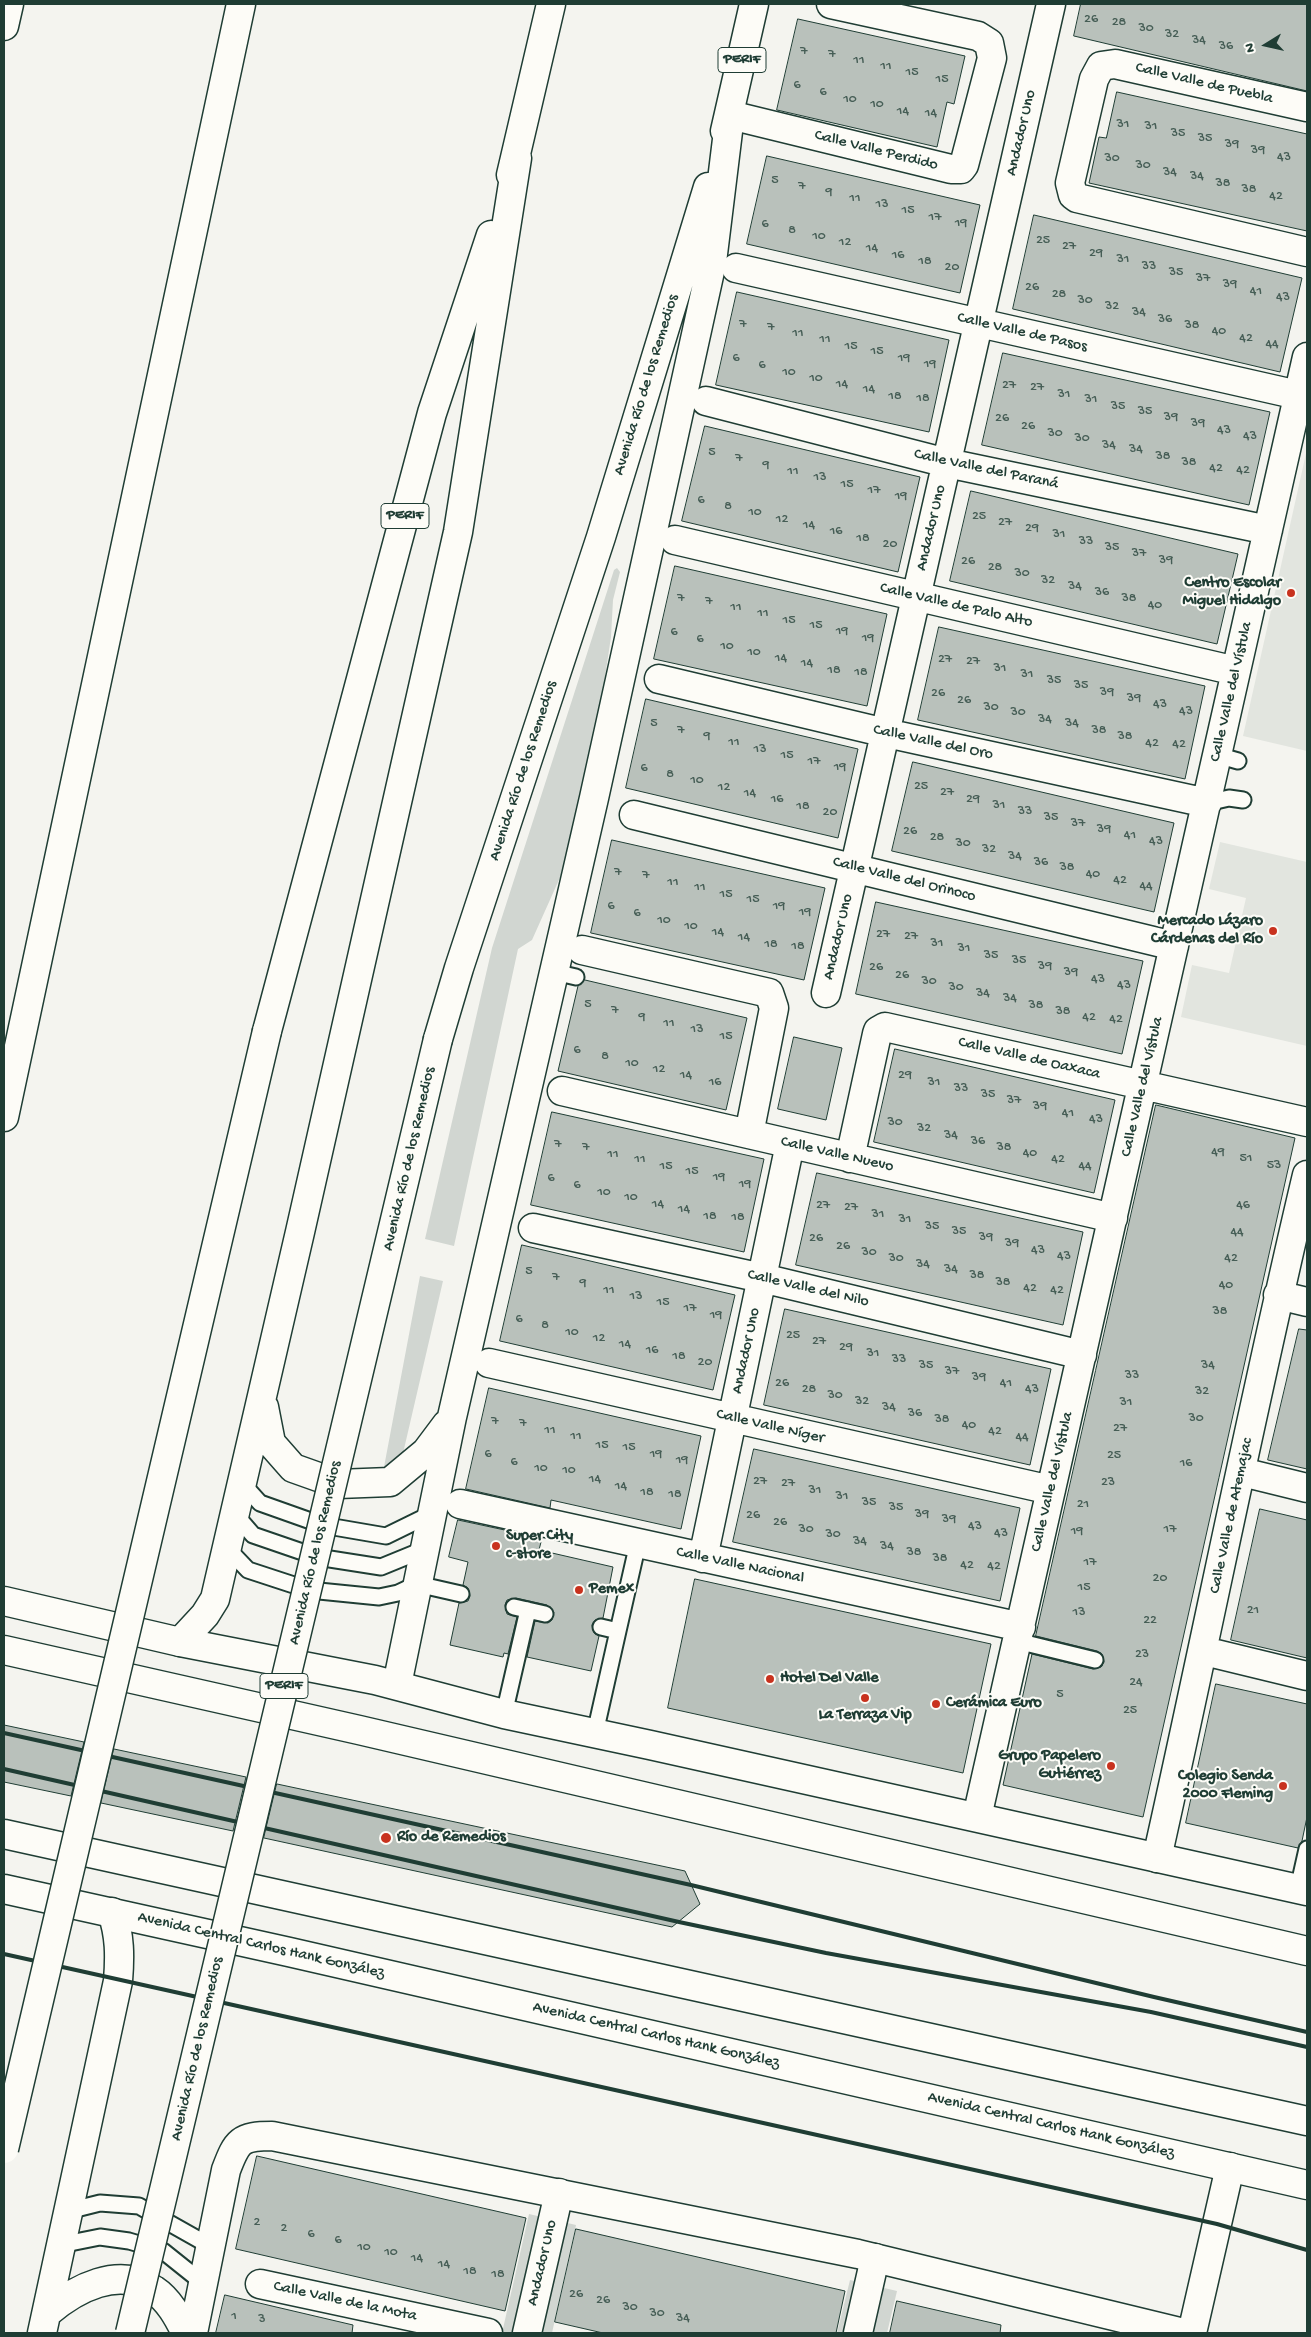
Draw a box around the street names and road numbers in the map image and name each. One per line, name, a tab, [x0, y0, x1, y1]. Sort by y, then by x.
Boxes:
road number: PERIF	[718, 48, 766, 72]
street label: Calle Valle de Puebla	[1133, 59, 1275, 109]
street label: Andador Uno	[1003, 88, 1041, 178]
street label: Calle Valle Perdido	[812, 126, 940, 176]
street label: Avenida Río de los Remedios	[610, 292, 684, 478]
street label: Calle Valle de Pasos	[955, 309, 1089, 357]
street label: Calle Valle del Paraná	[912, 445, 1060, 495]
street label: Andador Uno	[913, 483, 951, 573]
road number: PERIF	[381, 504, 429, 528]
street label: Calle Valle de Palo Alto	[878, 579, 1034, 633]
street label: Calle Valle del Vístula	[1207, 620, 1257, 764]
street label: Avenida Río de los Remedios	[486, 679, 562, 863]
street label: Calle Valle del Oro	[871, 721, 995, 765]
street label: Calle Valle del Orinoco	[830, 853, 978, 907]
street label: Andador Uno	[820, 892, 858, 982]
street label: Calle Valle del Vístula	[1118, 1015, 1168, 1159]
street label: Calle Valle de Oaxaca	[956, 1033, 1102, 1085]
street label: Avenida Río de los Remedios	[379, 1065, 441, 1253]
street label: Calle Valle Nuevo	[779, 1133, 895, 1177]
street label: Calle Valle del Nilo	[745, 1266, 871, 1312]
street label: Andador Uno	[729, 1306, 765, 1396]
street label: Calle Valle Níger	[714, 1405, 826, 1449]
street label: Calle Valle del Vístula	[1028, 1410, 1078, 1554]
street label: Calle Valle de Atemajac	[1206, 1437, 1258, 1595]
street label: Avenida Río de los Remedios	[285, 1459, 347, 1647]
street label: Calle Valle Nacional	[674, 1543, 806, 1589]
road number: PERIF	[260, 1674, 308, 1698]
street label: Avenida Central Carlos Hank González	[136, 1908, 386, 1984]
street label: Avenida Río de los Remedios	[167, 1955, 229, 2143]
street label: Avenida Central Carlos Hank González	[531, 1998, 781, 2074]
street label: Avenida Central Carlos Hank González	[926, 2088, 1176, 2164]
street label: Andador Uno	[524, 2218, 562, 2308]
street label: Calle Valle de la Mota	[272, 2277, 418, 2327]

